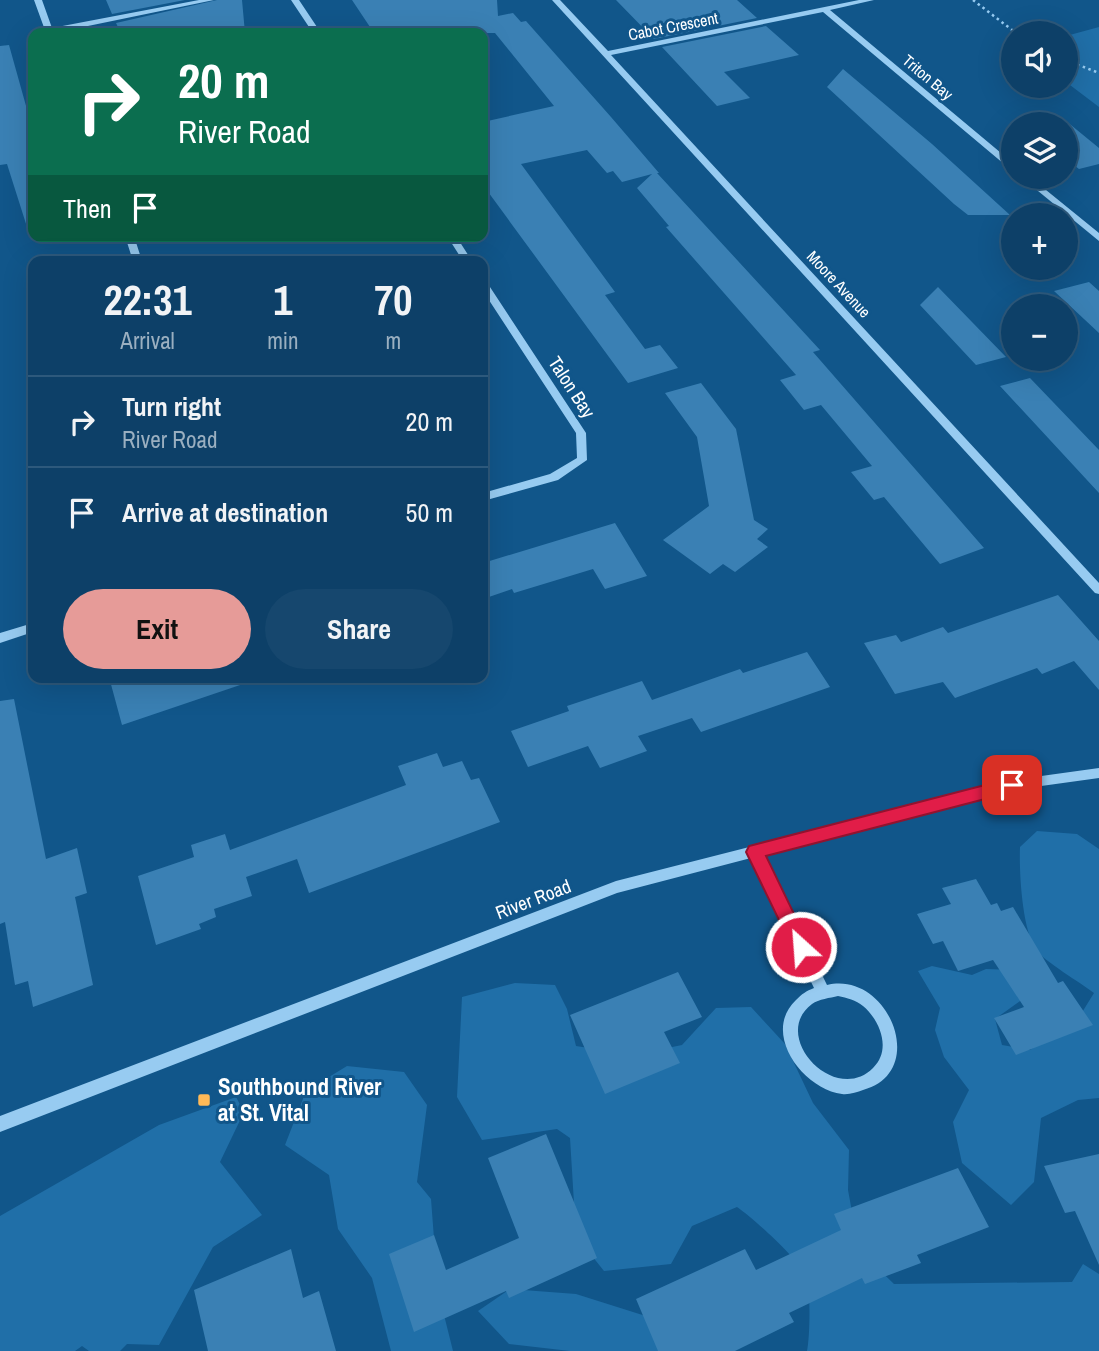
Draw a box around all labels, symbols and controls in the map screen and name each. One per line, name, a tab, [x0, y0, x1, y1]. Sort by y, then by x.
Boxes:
street label: Cabot Crescent	[626, 6, 720, 45]
map controls	[1001, 21, 1078, 371]
button: sound	[1001, 21, 1078, 98]
text: 20 m	[178, 47, 270, 113]
street label: Triton Bay	[898, 49, 958, 105]
icon: right	[63, 56, 154, 147]
text: River Road	[178, 110, 311, 153]
button: layers	[1001, 112, 1078, 189]
icon: arrive	[126, 189, 164, 227]
text: Then	[63, 191, 112, 226]
button: +	[1001, 203, 1078, 280]
street label: Moore Avenue	[802, 246, 876, 322]
text: 22:31	[104, 272, 192, 328]
text: 1	[273, 272, 292, 328]
text: 70	[374, 272, 412, 328]
button: −	[1001, 294, 1078, 371]
text: Arrival	[120, 325, 175, 356]
text: min	[267, 325, 299, 356]
text: m	[385, 325, 401, 356]
street label: Talon Bay	[542, 351, 602, 423]
text: Turn right	[122, 389, 221, 424]
icon: right	[63, 403, 101, 441]
text: 20 m	[406, 404, 453, 439]
text: River Road	[122, 424, 217, 455]
icon: arrive	[63, 494, 101, 532]
text: Arrive at destination	[122, 495, 328, 530]
text: 50 m	[406, 495, 453, 530]
button: Exit	[63, 589, 251, 669]
button: Share	[265, 589, 453, 669]
pin	[982, 755, 1042, 815]
icon: arrive	[993, 766, 1031, 804]
street label: River Road	[492, 873, 574, 925]
position arrow	[764, 910, 838, 984]
place label: Southbound River at St. Vital	[218, 1071, 382, 1128]
marker: Southbound River at St. Vital	[196, 1092, 212, 1108]

